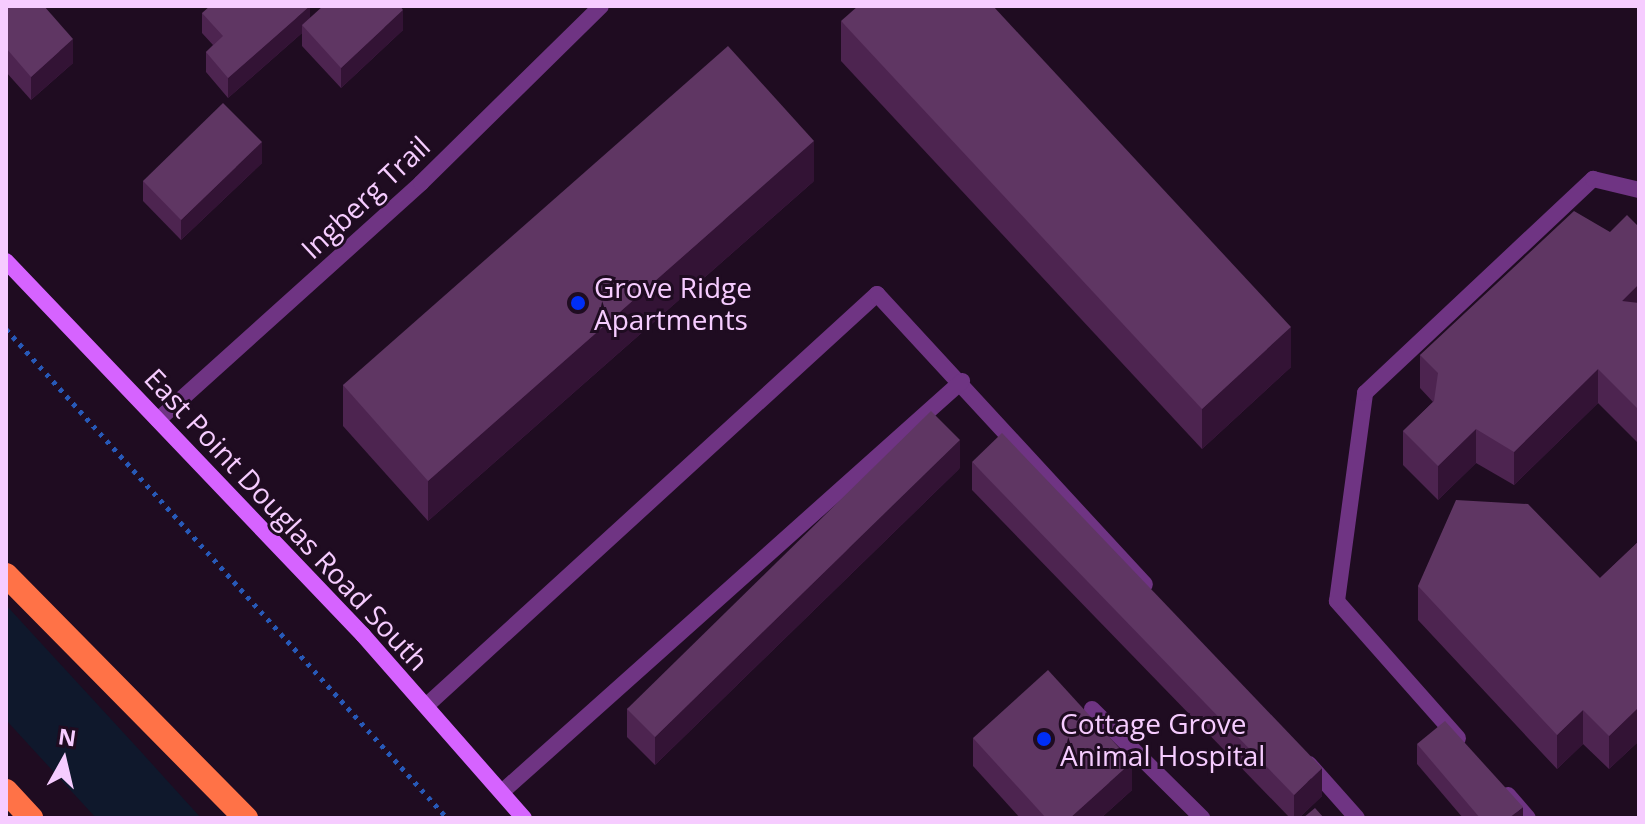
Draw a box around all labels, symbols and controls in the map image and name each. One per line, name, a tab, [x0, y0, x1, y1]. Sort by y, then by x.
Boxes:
street label: Ingberg Trail	[294, 129, 436, 265]
place label: Grove Ridge Apartments	[594, 270, 752, 336]
marker: Grove Ridge Apartments	[569, 294, 587, 312]
street label: East Point Douglas Road South	[138, 361, 436, 677]
place label: Cottage Grove Animal Hospital	[1060, 706, 1265, 772]
north arrow	[24, 720, 104, 800]
text: N	[56, 720, 78, 752]
marker: Cottage Grove Animal Hospital	[1035, 730, 1053, 748]

